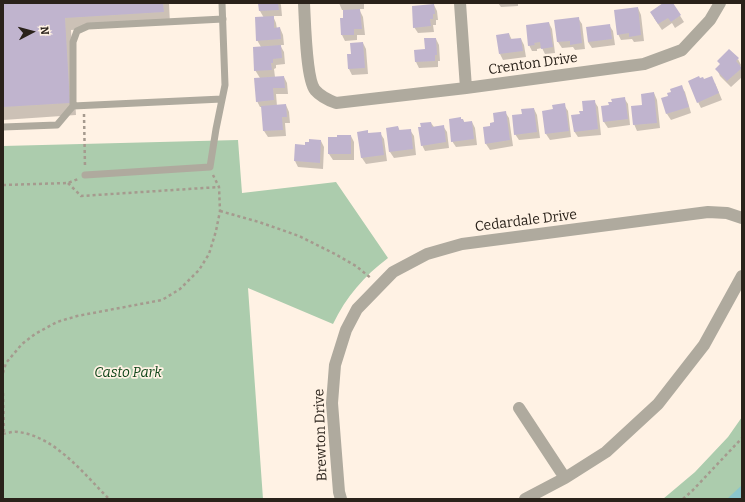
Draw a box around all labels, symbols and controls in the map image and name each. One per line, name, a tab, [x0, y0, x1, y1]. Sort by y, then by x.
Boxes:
north arrow	[12, 12, 52, 52]
text: N	[38, 26, 51, 36]
street label: Crenton Drive	[487, 49, 579, 79]
street label: Cedardale Drive	[474, 206, 578, 236]
park label: Casto Park	[94, 365, 162, 381]
street label: Brewton Drive	[311, 389, 331, 481]

